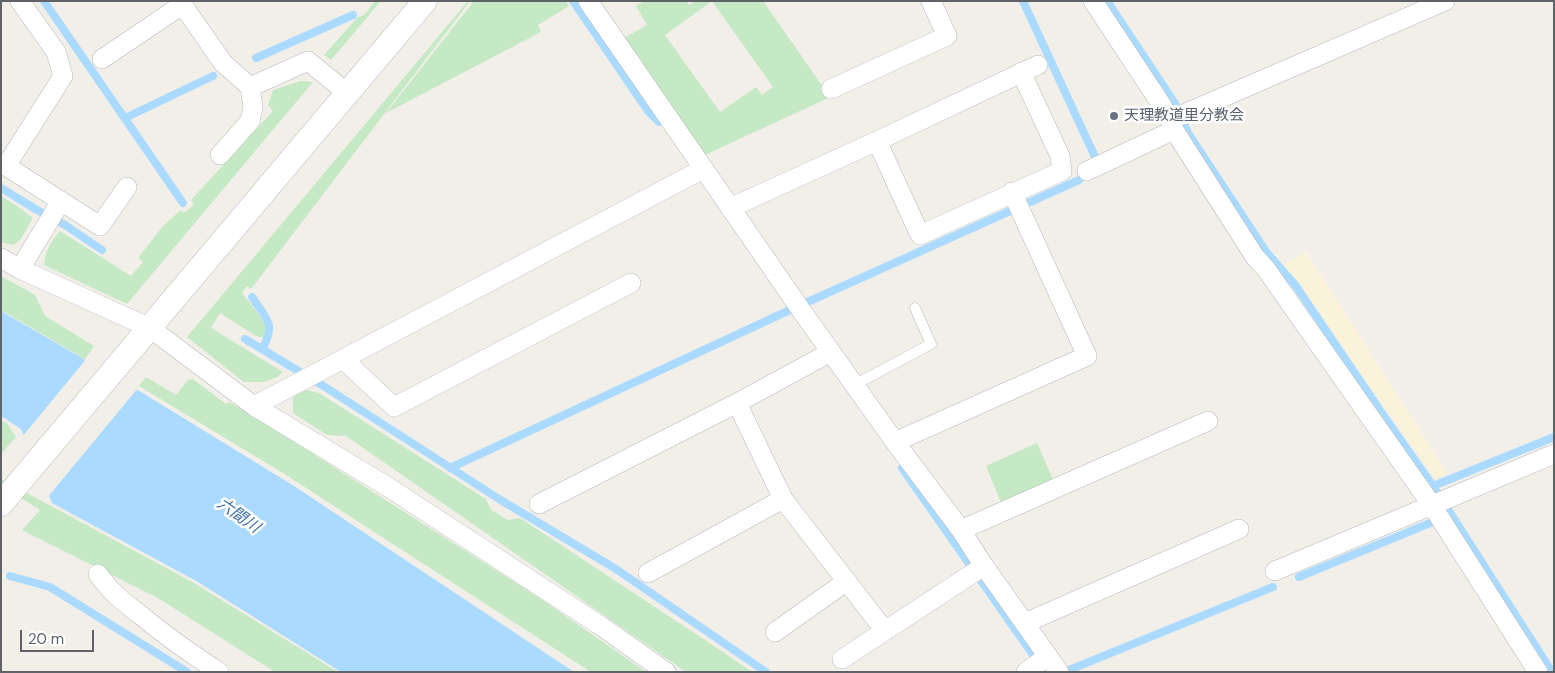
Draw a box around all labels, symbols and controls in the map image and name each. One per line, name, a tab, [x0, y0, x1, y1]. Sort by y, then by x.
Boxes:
place label: 天理教道里分教会	[1124, 107, 1244, 125]
marker: 天理教道里分教会	[1108, 110, 1120, 122]
water label: 六間川	[213, 494, 263, 538]
scale bar	[22, 620, 96, 652]
text: 20 m	[28, 629, 64, 649]

